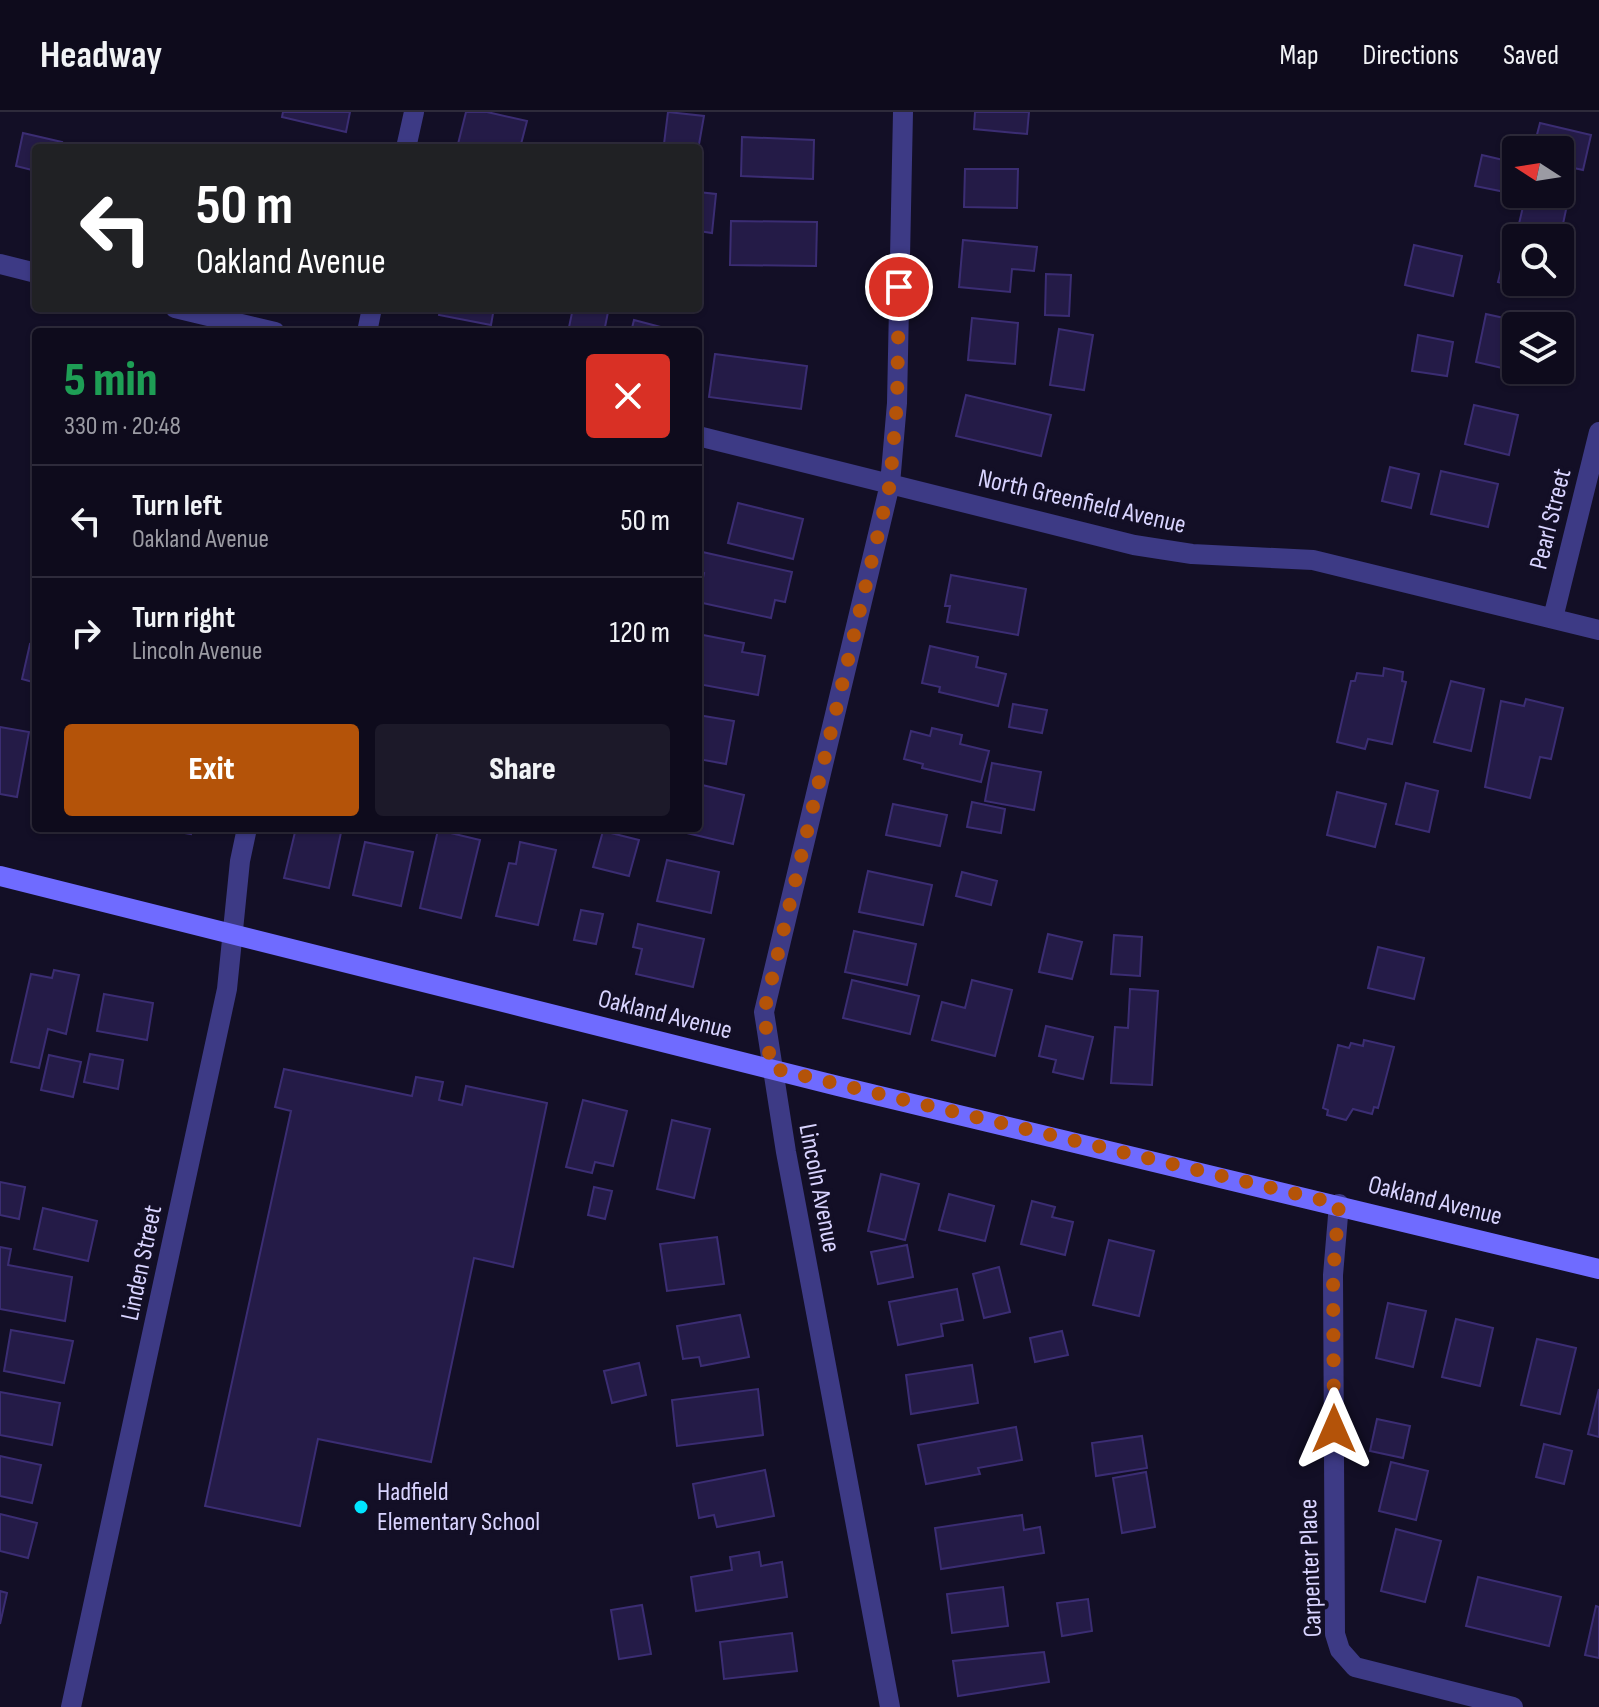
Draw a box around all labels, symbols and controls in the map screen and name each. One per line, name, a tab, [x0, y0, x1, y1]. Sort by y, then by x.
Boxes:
text: Headway	[40, 33, 162, 78]
text: Map	[1280, 39, 1319, 72]
text: Directions	[1363, 39, 1459, 72]
text: Saved	[1503, 39, 1559, 72]
north arrow	[1502, 136, 1574, 208]
map controls	[1502, 136, 1574, 384]
text: 50 m	[196, 173, 293, 240]
icon: left	[64, 176, 168, 280]
button: search	[1502, 224, 1574, 296]
text: Oakland Avenue	[196, 241, 386, 284]
pin	[865, 253, 933, 321]
icon: arrive	[877, 265, 921, 309]
button: layers	[1502, 312, 1574, 384]
text: 5 min	[64, 352, 157, 409]
button: close	[586, 354, 670, 438]
text: 330 m · 20:48	[64, 411, 181, 442]
street label: North Greenfield Avenue	[975, 463, 1189, 541]
street label: Pearl Street	[1524, 465, 1578, 573]
text: Turn left	[132, 488, 222, 524]
icon: left	[64, 499, 108, 543]
text: 50 m	[621, 503, 670, 539]
text: Oakland Avenue	[132, 524, 269, 555]
text: Turn right	[132, 600, 235, 636]
icon: right	[64, 611, 108, 655]
text: 120 m	[609, 615, 670, 651]
text: Lincoln Avenue	[132, 636, 262, 667]
button: Exit	[64, 724, 359, 816]
button: Share	[375, 724, 670, 816]
street label: Oakland Avenue	[595, 983, 735, 1047]
street label: Lincoln Avenue	[791, 1121, 847, 1255]
street label: Oakland Avenue	[1365, 1169, 1505, 1233]
street label: Linden Street	[115, 1202, 169, 1323]
position arrow	[1292, 1387, 1376, 1471]
place label: Hadfield Elementary School	[377, 1477, 540, 1538]
marker: Hadfield Elementary School	[352, 1498, 370, 1516]
street label: Carpenter Place	[1293, 1498, 1329, 1638]

